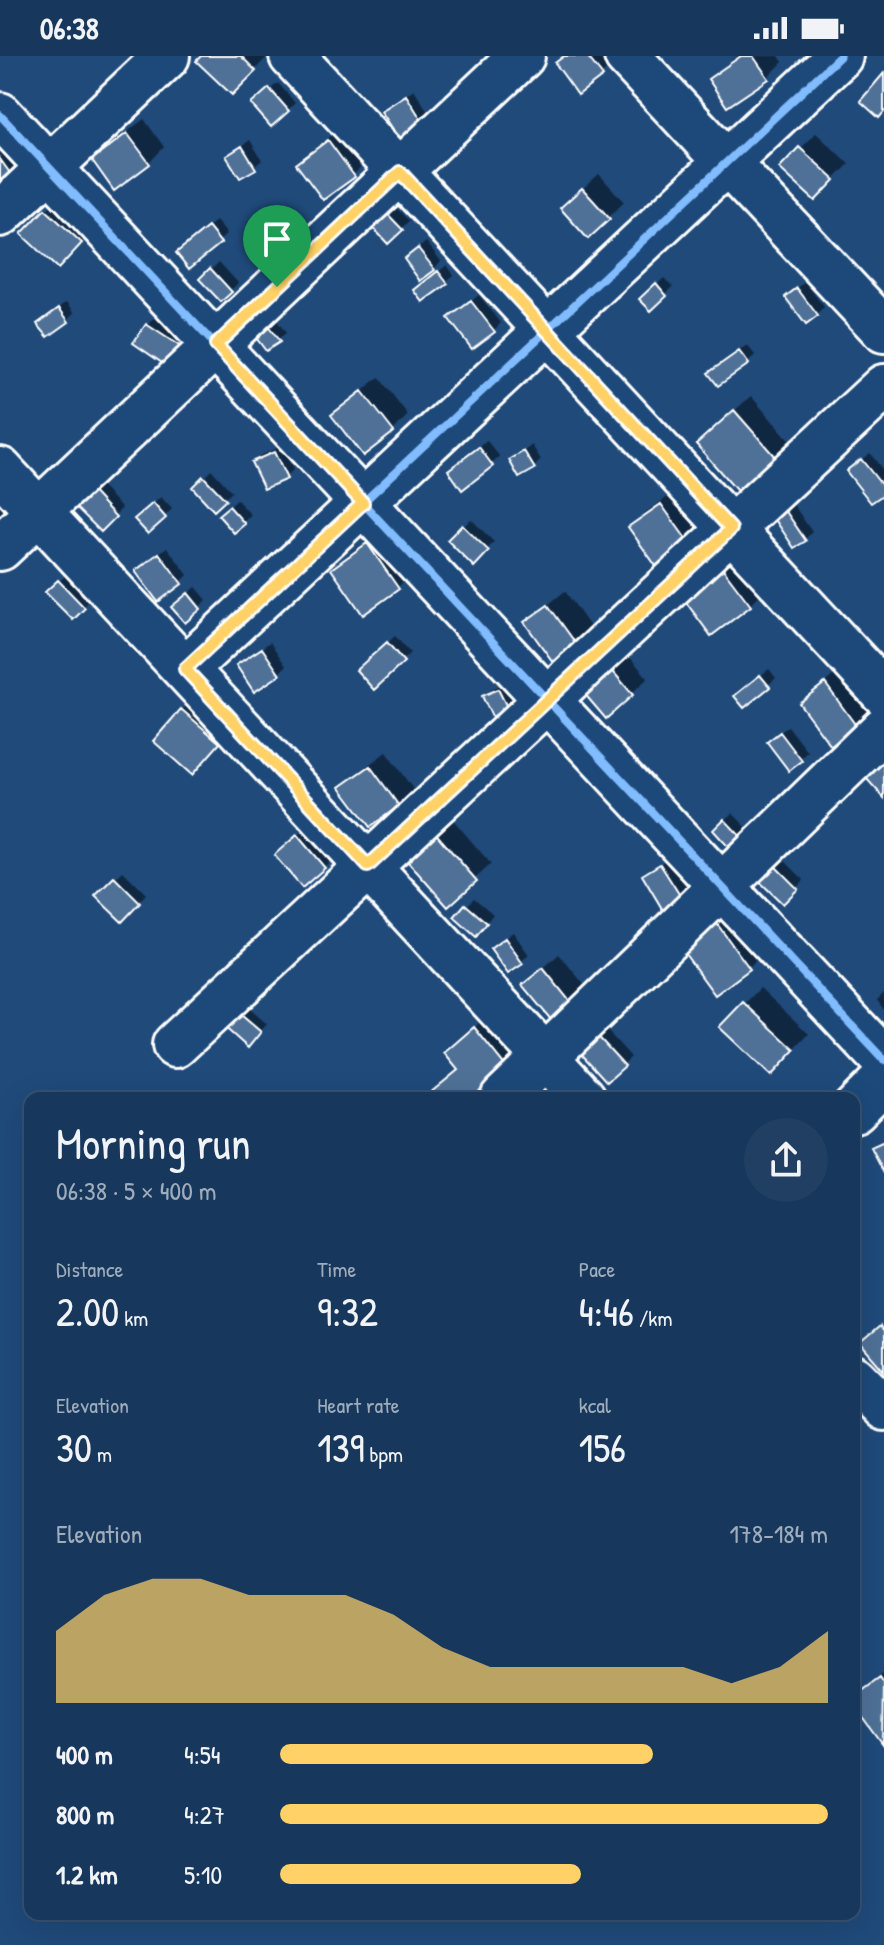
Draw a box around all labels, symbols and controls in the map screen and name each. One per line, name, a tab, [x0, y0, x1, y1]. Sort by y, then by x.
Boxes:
text: 06:38	[40, 8, 99, 48]
pin	[243, 205, 311, 287]
icon: arrive	[255, 217, 299, 261]
text: Morning run	[56, 1113, 251, 1173]
button: share	[744, 1118, 828, 1202]
text: 06:38 · 5 × 400 m	[56, 1173, 217, 1208]
text: Distance	[56, 1254, 123, 1284]
text: Time	[317, 1254, 356, 1284]
text: Pace	[579, 1254, 615, 1284]
text: 2.00	[56, 1284, 119, 1338]
text: 9:32	[317, 1284, 378, 1338]
text: 4:46	[579, 1284, 634, 1338]
text: km	[119, 1303, 148, 1333]
text: /km	[634, 1303, 672, 1333]
text: Elevation	[56, 1390, 129, 1420]
text: Heart rate	[317, 1390, 400, 1420]
text: kcal	[579, 1390, 611, 1420]
text: 30	[56, 1420, 92, 1474]
text: 139	[317, 1420, 364, 1474]
text: 156	[579, 1420, 626, 1474]
text: m	[92, 1439, 112, 1469]
text: bpm	[364, 1439, 403, 1469]
text: Elevation	[56, 1516, 142, 1551]
text: 178–184 m	[729, 1516, 828, 1551]
text: 400 m	[56, 1737, 113, 1772]
text: 4:54	[184, 1737, 221, 1772]
text: 800 m	[56, 1797, 114, 1832]
text: 4:27	[184, 1797, 225, 1832]
text: 1.2 km	[56, 1857, 118, 1892]
text: 5:10	[184, 1857, 222, 1892]

